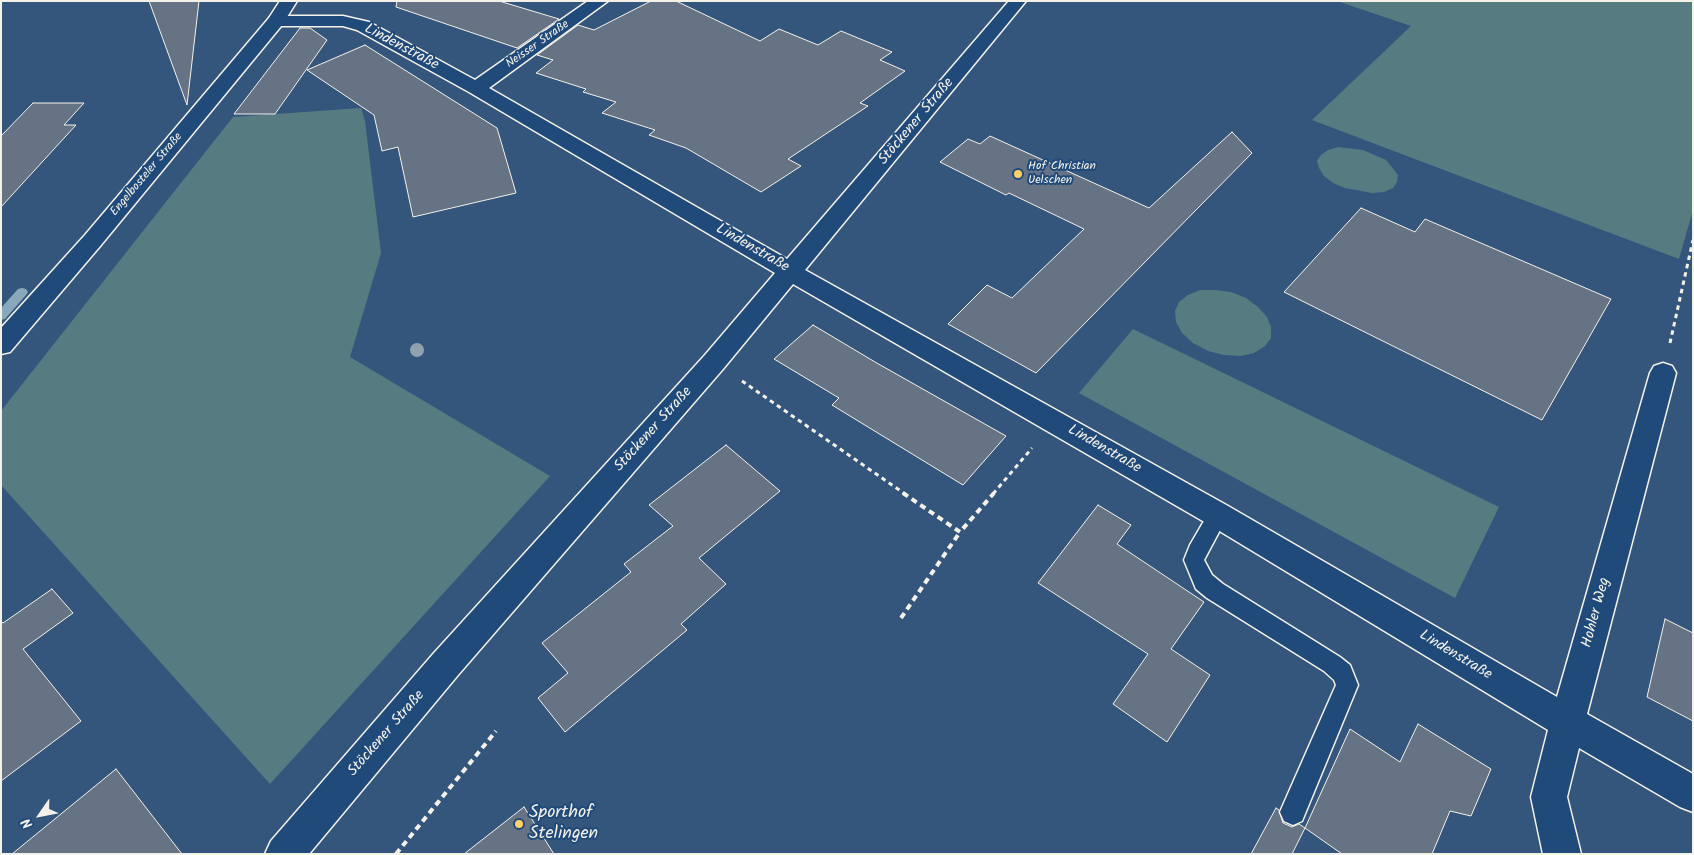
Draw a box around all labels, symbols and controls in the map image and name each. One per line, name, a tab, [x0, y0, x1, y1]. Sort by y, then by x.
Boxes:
street label: Neisser Straße	[504, 18, 572, 72]
street label: Lindenstraße	[361, 21, 441, 75]
street label: Stöckener Straße	[875, 75, 959, 169]
street label: Engelbosteler Straße	[108, 130, 186, 220]
place label: Hof Christian Uelschen	[1028, 160, 1096, 188]
marker: Hof Christian Uelschen	[1012, 168, 1024, 180]
street label: Lindenstraße	[712, 221, 792, 277]
street label: Stöckener Straße	[611, 384, 697, 476]
street label: Lindenstraße	[1064, 422, 1144, 478]
street label: Hohler Weg	[1579, 576, 1615, 650]
street label: Lindenstraße	[1415, 627, 1495, 685]
street label: Stöckener Straße	[345, 687, 429, 781]
north arrow	[15, 790, 65, 840]
place label: Sporthof Stelingen	[529, 803, 598, 846]
text: N	[16, 813, 39, 833]
marker: Sporthof Stelingen	[513, 818, 525, 830]

